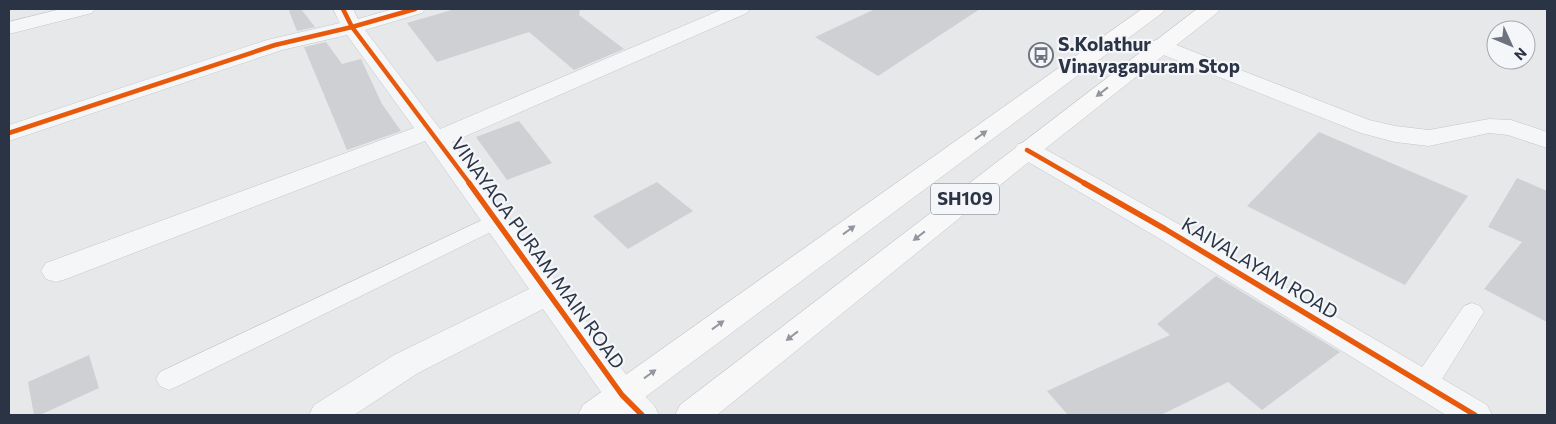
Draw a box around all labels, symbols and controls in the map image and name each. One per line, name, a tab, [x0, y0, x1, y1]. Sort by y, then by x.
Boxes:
north arrow	[1486, 20, 1536, 70]
place label: S.Kolathur Vinayagapuram Stop	[1058, 32, 1240, 77]
bus stop icon: S.Kolathur Vinayagapuram Stop	[1028, 42, 1054, 68]
text: N	[1511, 45, 1530, 64]
one-way arrow	[1095, 87, 1109, 97]
one-way arrow	[974, 129, 987, 140]
street label: VINAYAGA PURAM MAIN ROAD	[447, 132, 630, 373]
road number: SH109	[931, 183, 999, 214]
street label: KAIVALAYAM ROAD	[1178, 212, 1343, 323]
one-way arrow	[843, 225, 856, 235]
one-way arrow	[913, 230, 926, 241]
one-way arrow	[711, 320, 725, 330]
one-way arrow	[786, 331, 799, 342]
one-way arrow	[643, 369, 657, 379]

